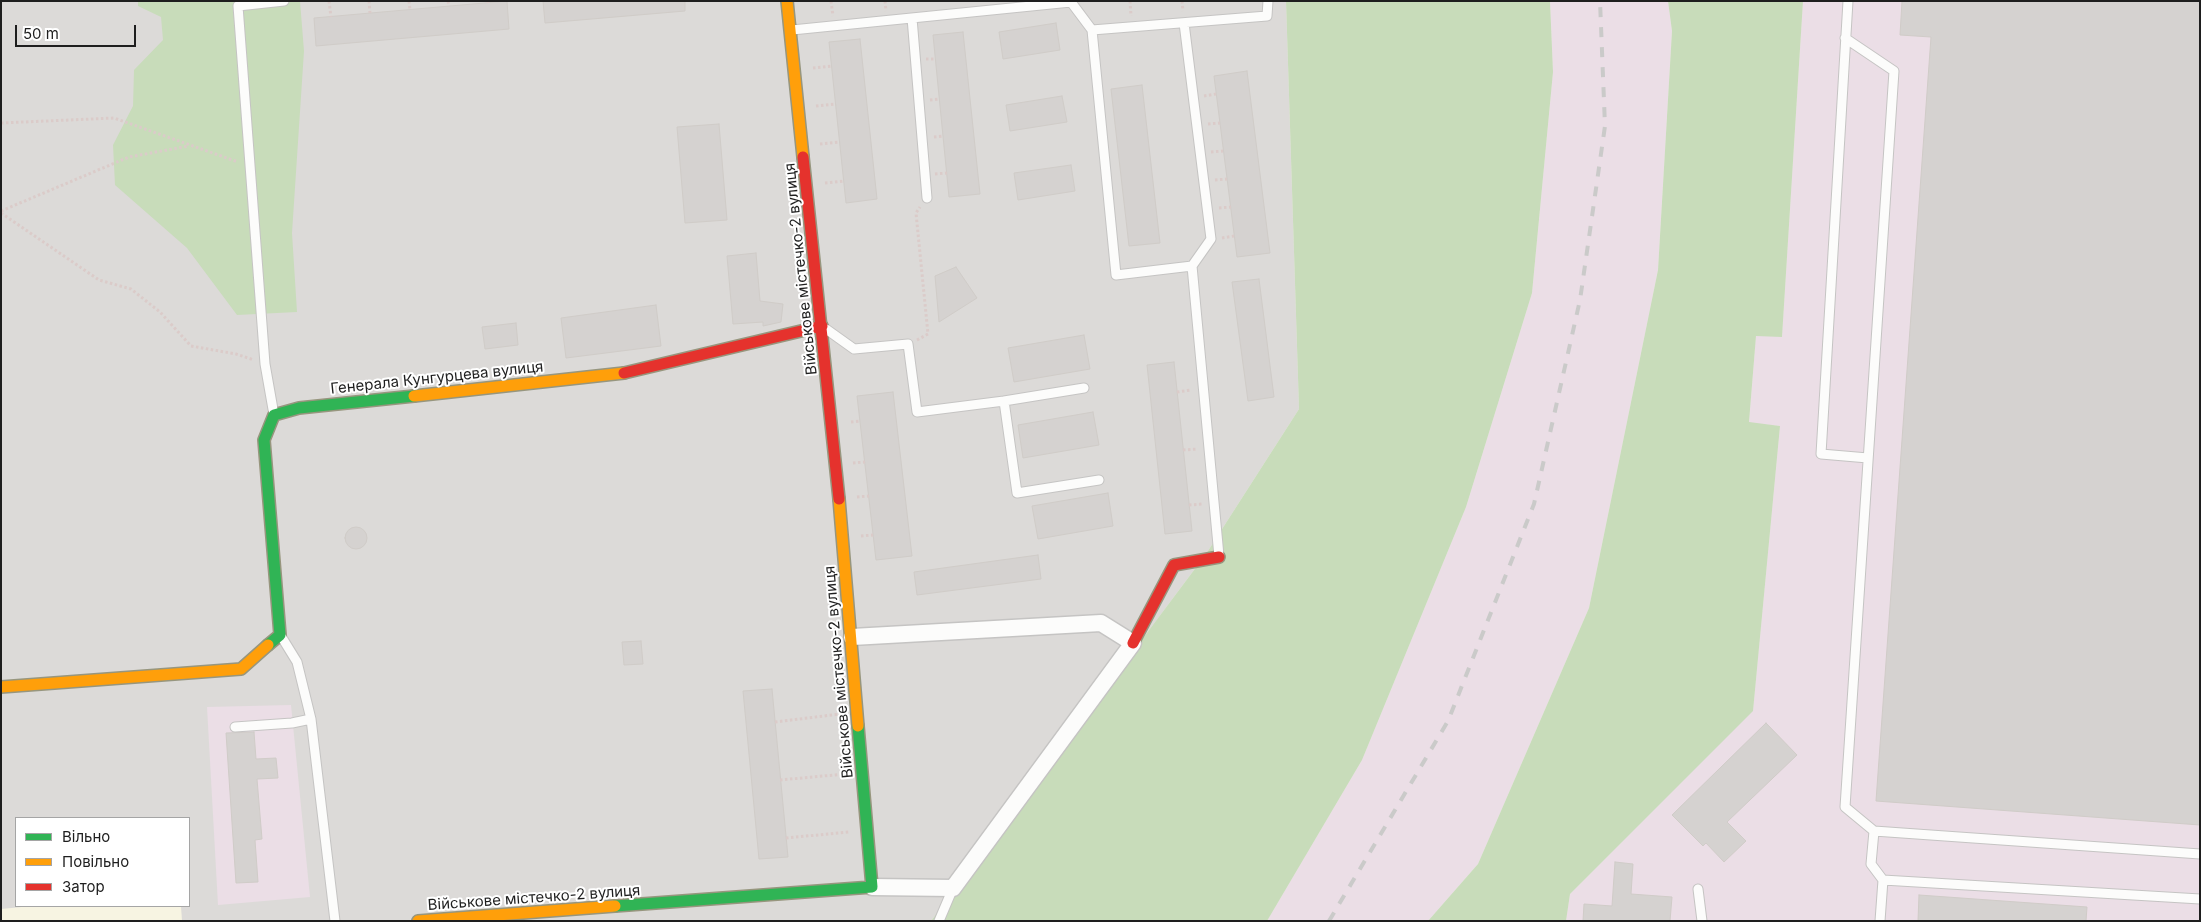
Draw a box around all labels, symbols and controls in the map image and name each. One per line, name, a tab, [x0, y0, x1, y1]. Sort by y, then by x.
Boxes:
scale bar	[18, 15, 139, 47]
text: 50 m	[23, 24, 59, 43]
street label: Військове містечко-2 вулиця	[781, 162, 821, 376]
street label: Генерала Кунгурцева вулиця	[330, 358, 544, 398]
street label: Військове містечко-2 вулиця	[821, 565, 857, 779]
legend	[15, 817, 190, 907]
text: Вільно	[62, 827, 110, 846]
text: Повільно	[62, 852, 129, 871]
text: Затор	[62, 877, 105, 896]
street label: Військове містечко-2 вулиця	[427, 882, 641, 914]

